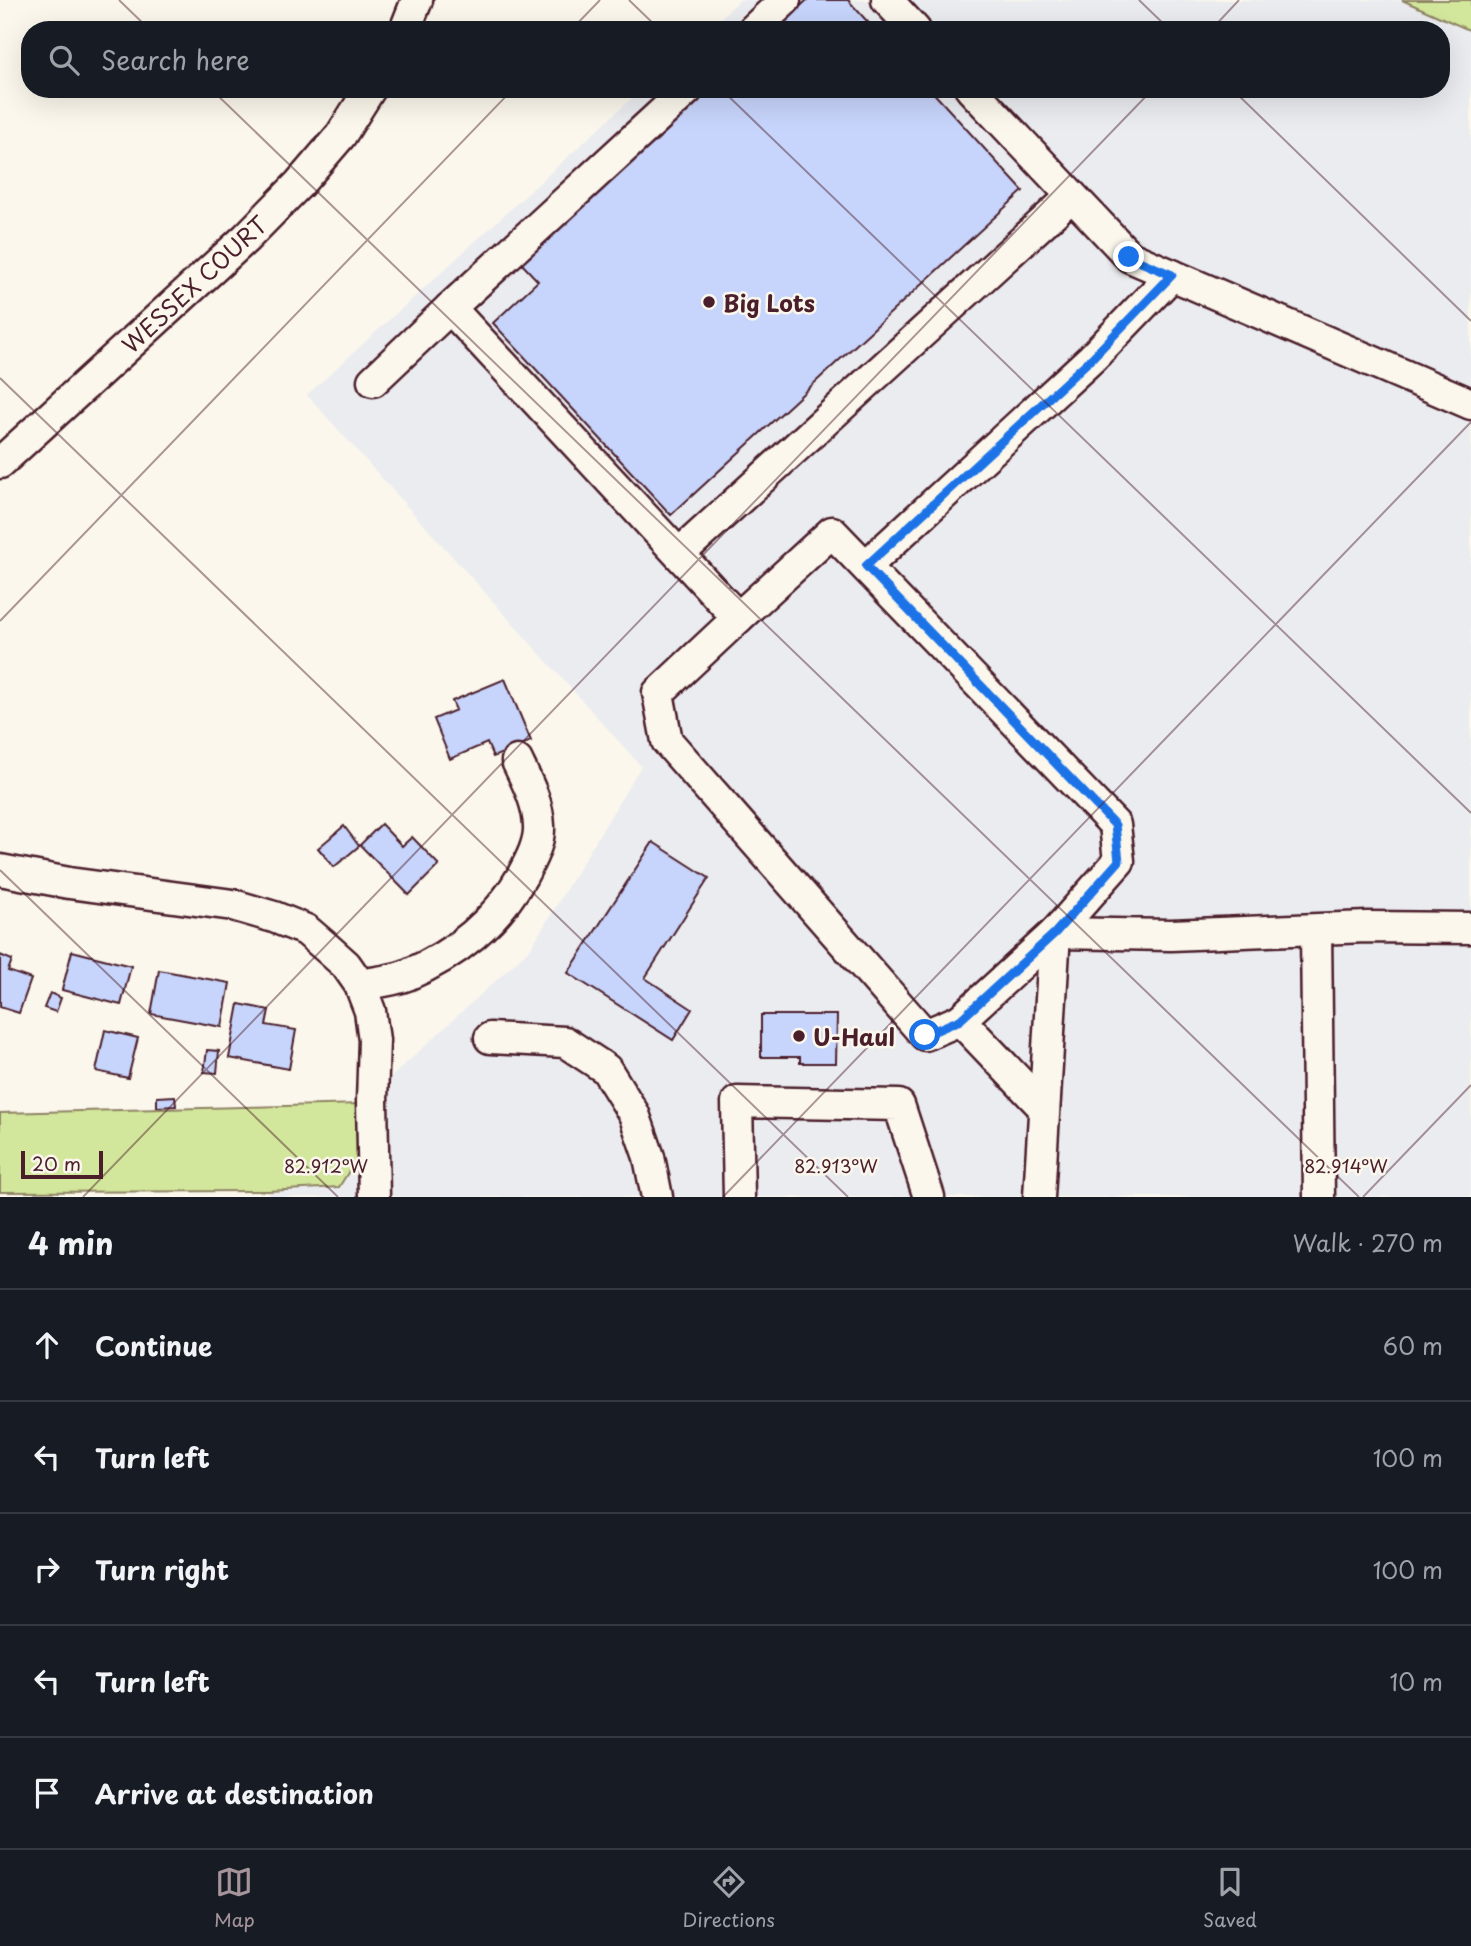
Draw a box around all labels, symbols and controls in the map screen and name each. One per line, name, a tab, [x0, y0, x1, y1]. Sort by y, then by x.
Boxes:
search box	[21, 21, 1450, 98]
text: Search here	[101, 40, 250, 79]
icon: search	[45, 41, 83, 79]
street label: WESSEX COURT	[113, 207, 275, 361]
route end	[1113, 241, 1144, 272]
place label: Big Lots	[723, 285, 815, 320]
marker: Big Lots	[701, 294, 717, 310]
place label: U-Haul	[813, 1019, 895, 1054]
route start	[909, 1019, 940, 1050]
marker: U-Haul	[791, 1028, 807, 1044]
scale bar	[21, 1148, 103, 1180]
text: 20 m	[32, 1149, 81, 1177]
text: 82.912°W	[284, 1152, 369, 1179]
text: 82.913°W	[794, 1152, 878, 1179]
text: 82.914°W	[1304, 1152, 1388, 1179]
text: 4 min	[28, 1220, 114, 1265]
text: Walk · 270 m	[1293, 1225, 1443, 1260]
icon: ahead	[28, 1326, 66, 1364]
text: Continue	[95, 1326, 212, 1365]
text: 60 m	[1383, 1328, 1443, 1363]
icon: left	[28, 1438, 66, 1476]
text: Turn left	[95, 1438, 210, 1477]
text: 100 m	[1373, 1440, 1443, 1475]
icon: right	[28, 1550, 66, 1588]
text: Turn right	[95, 1550, 229, 1589]
text: 100 m	[1373, 1552, 1443, 1587]
icon: left	[28, 1662, 66, 1700]
text: Turn left	[95, 1662, 210, 1701]
text: 10 m	[1389, 1664, 1443, 1699]
icon: arrive	[28, 1774, 66, 1812]
text: Arrive at destination	[95, 1774, 374, 1813]
tab: Map	[214, 1863, 255, 1933]
tab: Directions	[683, 1863, 775, 1933]
tab: Saved	[1203, 1863, 1257, 1933]

